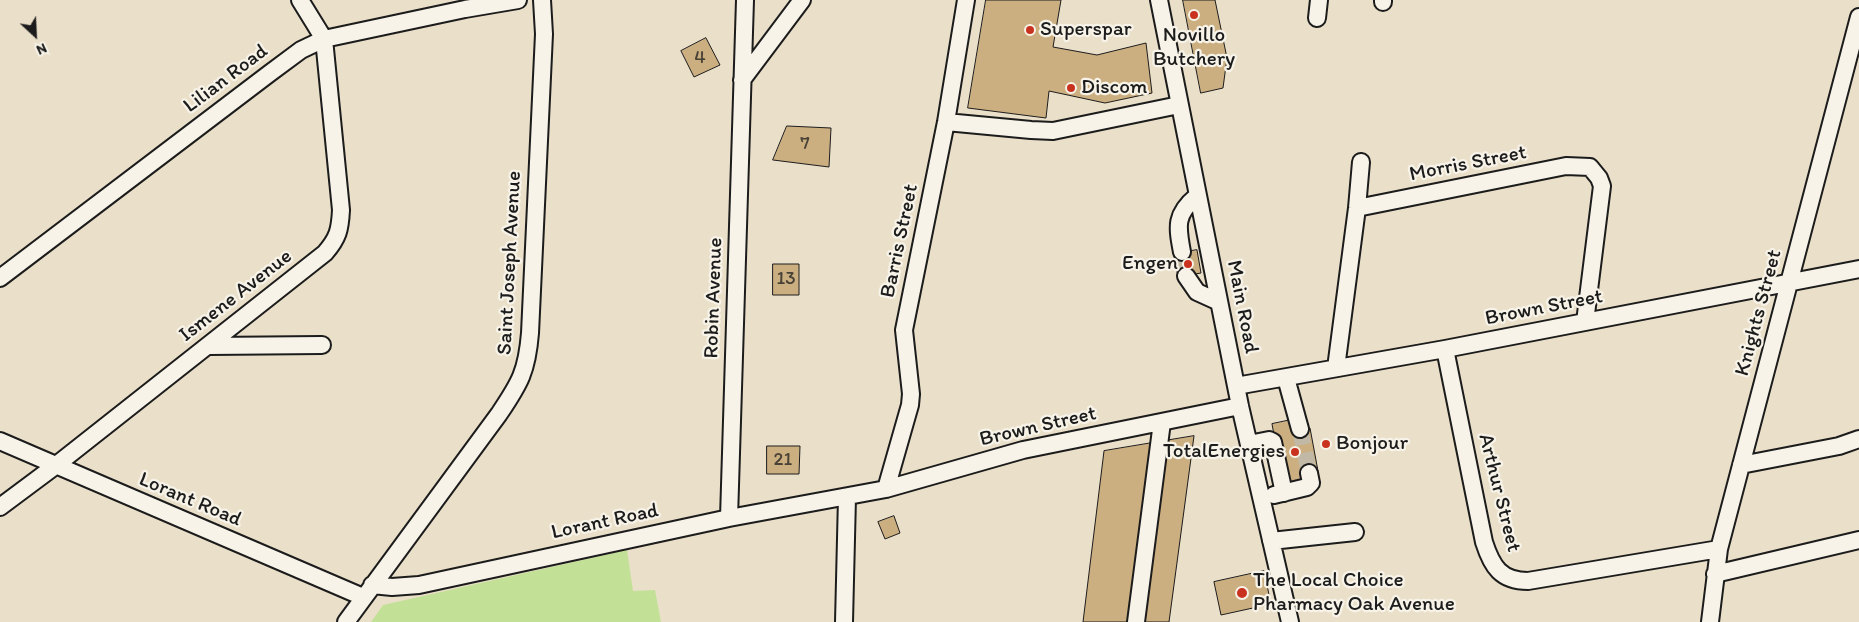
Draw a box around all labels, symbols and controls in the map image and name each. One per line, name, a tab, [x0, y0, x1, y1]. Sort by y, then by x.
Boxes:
marker: Novillo Butchery	[1188, 9, 1200, 21]
north arrow	[10, 10, 60, 60]
place label: Superspar	[1040, 17, 1132, 43]
place label: Novillo Butchery	[1153, 23, 1235, 73]
marker: Superspar	[1024, 24, 1036, 36]
text: N	[34, 39, 49, 59]
street label: Lilian Road	[179, 39, 273, 119]
house number: 4	[694, 47, 706, 69]
place label: Discom	[1081, 75, 1148, 101]
marker: Discom	[1065, 82, 1077, 94]
house number: 7	[800, 133, 810, 155]
street label: Morris Street	[1407, 140, 1529, 188]
street label: Saint Joseph Avenue	[493, 170, 527, 356]
street label: Barris Street	[876, 182, 924, 300]
street label: Robin Avenue	[699, 237, 729, 359]
street label: Ismene Avenue	[175, 244, 297, 348]
street label: Knights Street	[1730, 247, 1788, 379]
place label: Engen	[1122, 251, 1178, 277]
marker: Engen	[1182, 258, 1194, 270]
street label: Main Road	[1221, 258, 1263, 356]
house number: 13	[776, 268, 796, 290]
street label: Brown Street	[1483, 284, 1605, 332]
street label: Brown Street	[977, 401, 1099, 453]
place label: Bonjour	[1336, 431, 1408, 457]
street label: Arthur Street	[1472, 431, 1526, 555]
marker: Bonjour	[1320, 438, 1332, 450]
place label: TotalEnergies	[1163, 439, 1285, 465]
marker: TotalEnergies	[1289, 446, 1301, 458]
house number: 21	[774, 449, 792, 471]
street label: Lorant Road	[135, 467, 245, 533]
street label: Lorant Road	[549, 498, 661, 546]
place label: The Local Choice Pharmacy Oak Avenue	[1253, 568, 1455, 618]
marker: The Local Choice Pharmacy Oak Avenue	[1235, 586, 1249, 600]

